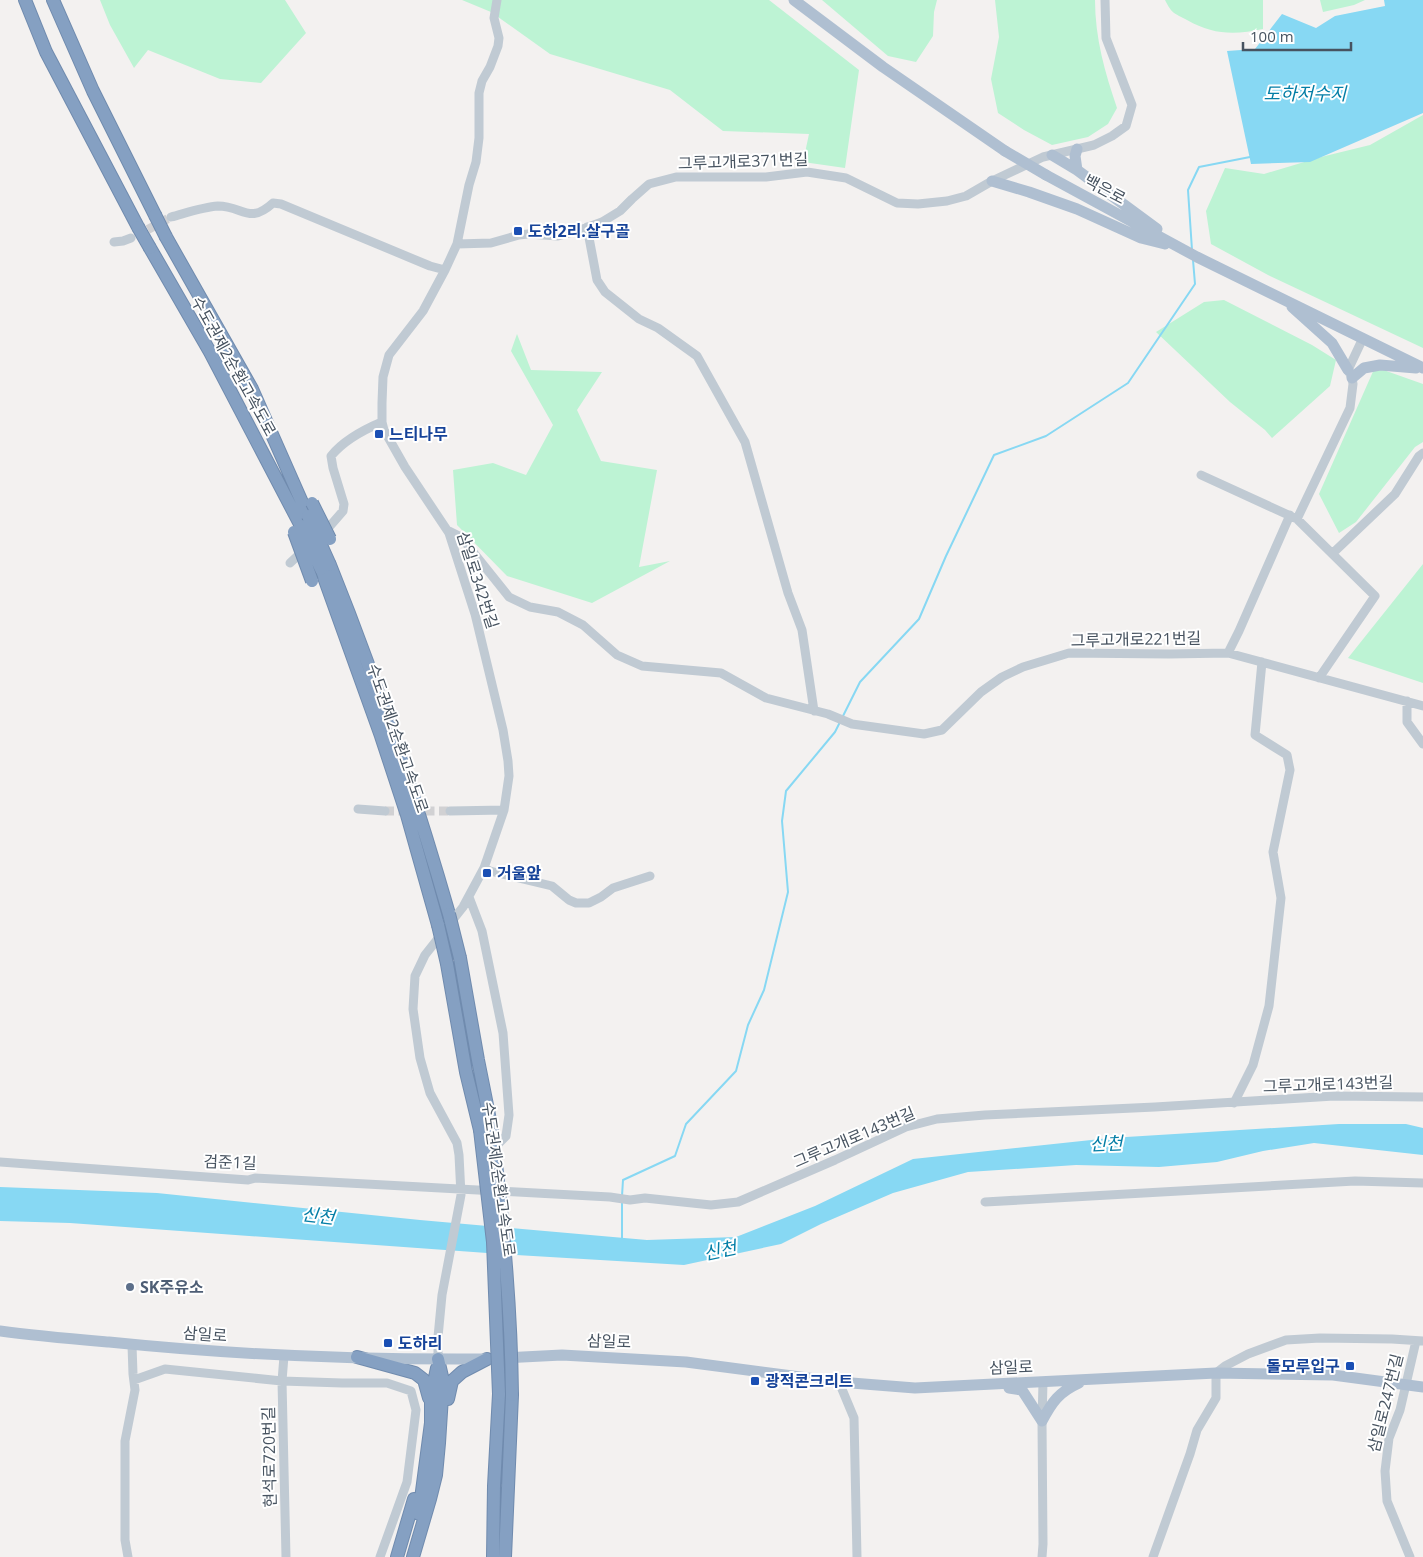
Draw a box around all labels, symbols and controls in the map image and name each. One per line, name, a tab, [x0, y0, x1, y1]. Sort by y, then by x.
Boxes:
scale bar	[1243, 20, 1350, 52]
text: 100 m	[1250, 26, 1294, 46]
water label: 도하저수지	[1264, 81, 1348, 105]
street label: 그루고개로371번길	[677, 148, 809, 174]
street label: 백은로	[1080, 169, 1130, 209]
place label: 도하2리.살구골	[528, 220, 630, 242]
marker: 도하2리.살구골	[512, 225, 524, 237]
street label: 수도권제2순환고속도로	[186, 292, 282, 440]
place label: 느티나무	[389, 423, 448, 445]
marker: 느티나무	[373, 428, 385, 440]
street label: 삼일로342번길	[452, 529, 504, 631]
street label: 그루고개로221번길	[1071, 627, 1201, 651]
street label: 수도권제2순환고속도로	[362, 660, 434, 816]
place label: 거울앞	[497, 862, 541, 884]
marker: 거울앞	[481, 867, 493, 879]
street label: 그루고개로143번길	[1262, 1071, 1394, 1097]
street label: 수도권제2순환고속도로	[477, 1100, 521, 1258]
street label: 그루고개로143번길	[790, 1101, 918, 1173]
water label: 신천	[1089, 1130, 1125, 1156]
street label: 검준1길	[203, 1150, 257, 1174]
water label: 신천	[300, 1201, 338, 1229]
water label: 신천	[701, 1234, 741, 1265]
place label: SK주유소	[140, 1276, 204, 1298]
marker: SK주유소	[124, 1281, 136, 1293]
street label: 삼일로	[182, 1321, 228, 1347]
street label: 삼일로	[587, 1329, 632, 1353]
place label: 도하리	[398, 1332, 442, 1354]
marker: 도하리	[382, 1337, 394, 1349]
street label: 삼일로247번길	[1362, 1351, 1408, 1455]
street label: 삼일로	[989, 1355, 1034, 1379]
place label: 돌모루입구	[1266, 1355, 1340, 1377]
marker: 돌모루입구	[1344, 1360, 1356, 1372]
place label: 광적콘크리트	[765, 1370, 854, 1392]
marker: 광적콘크리트	[749, 1375, 761, 1387]
street label: 현석로720번길	[257, 1406, 281, 1508]

